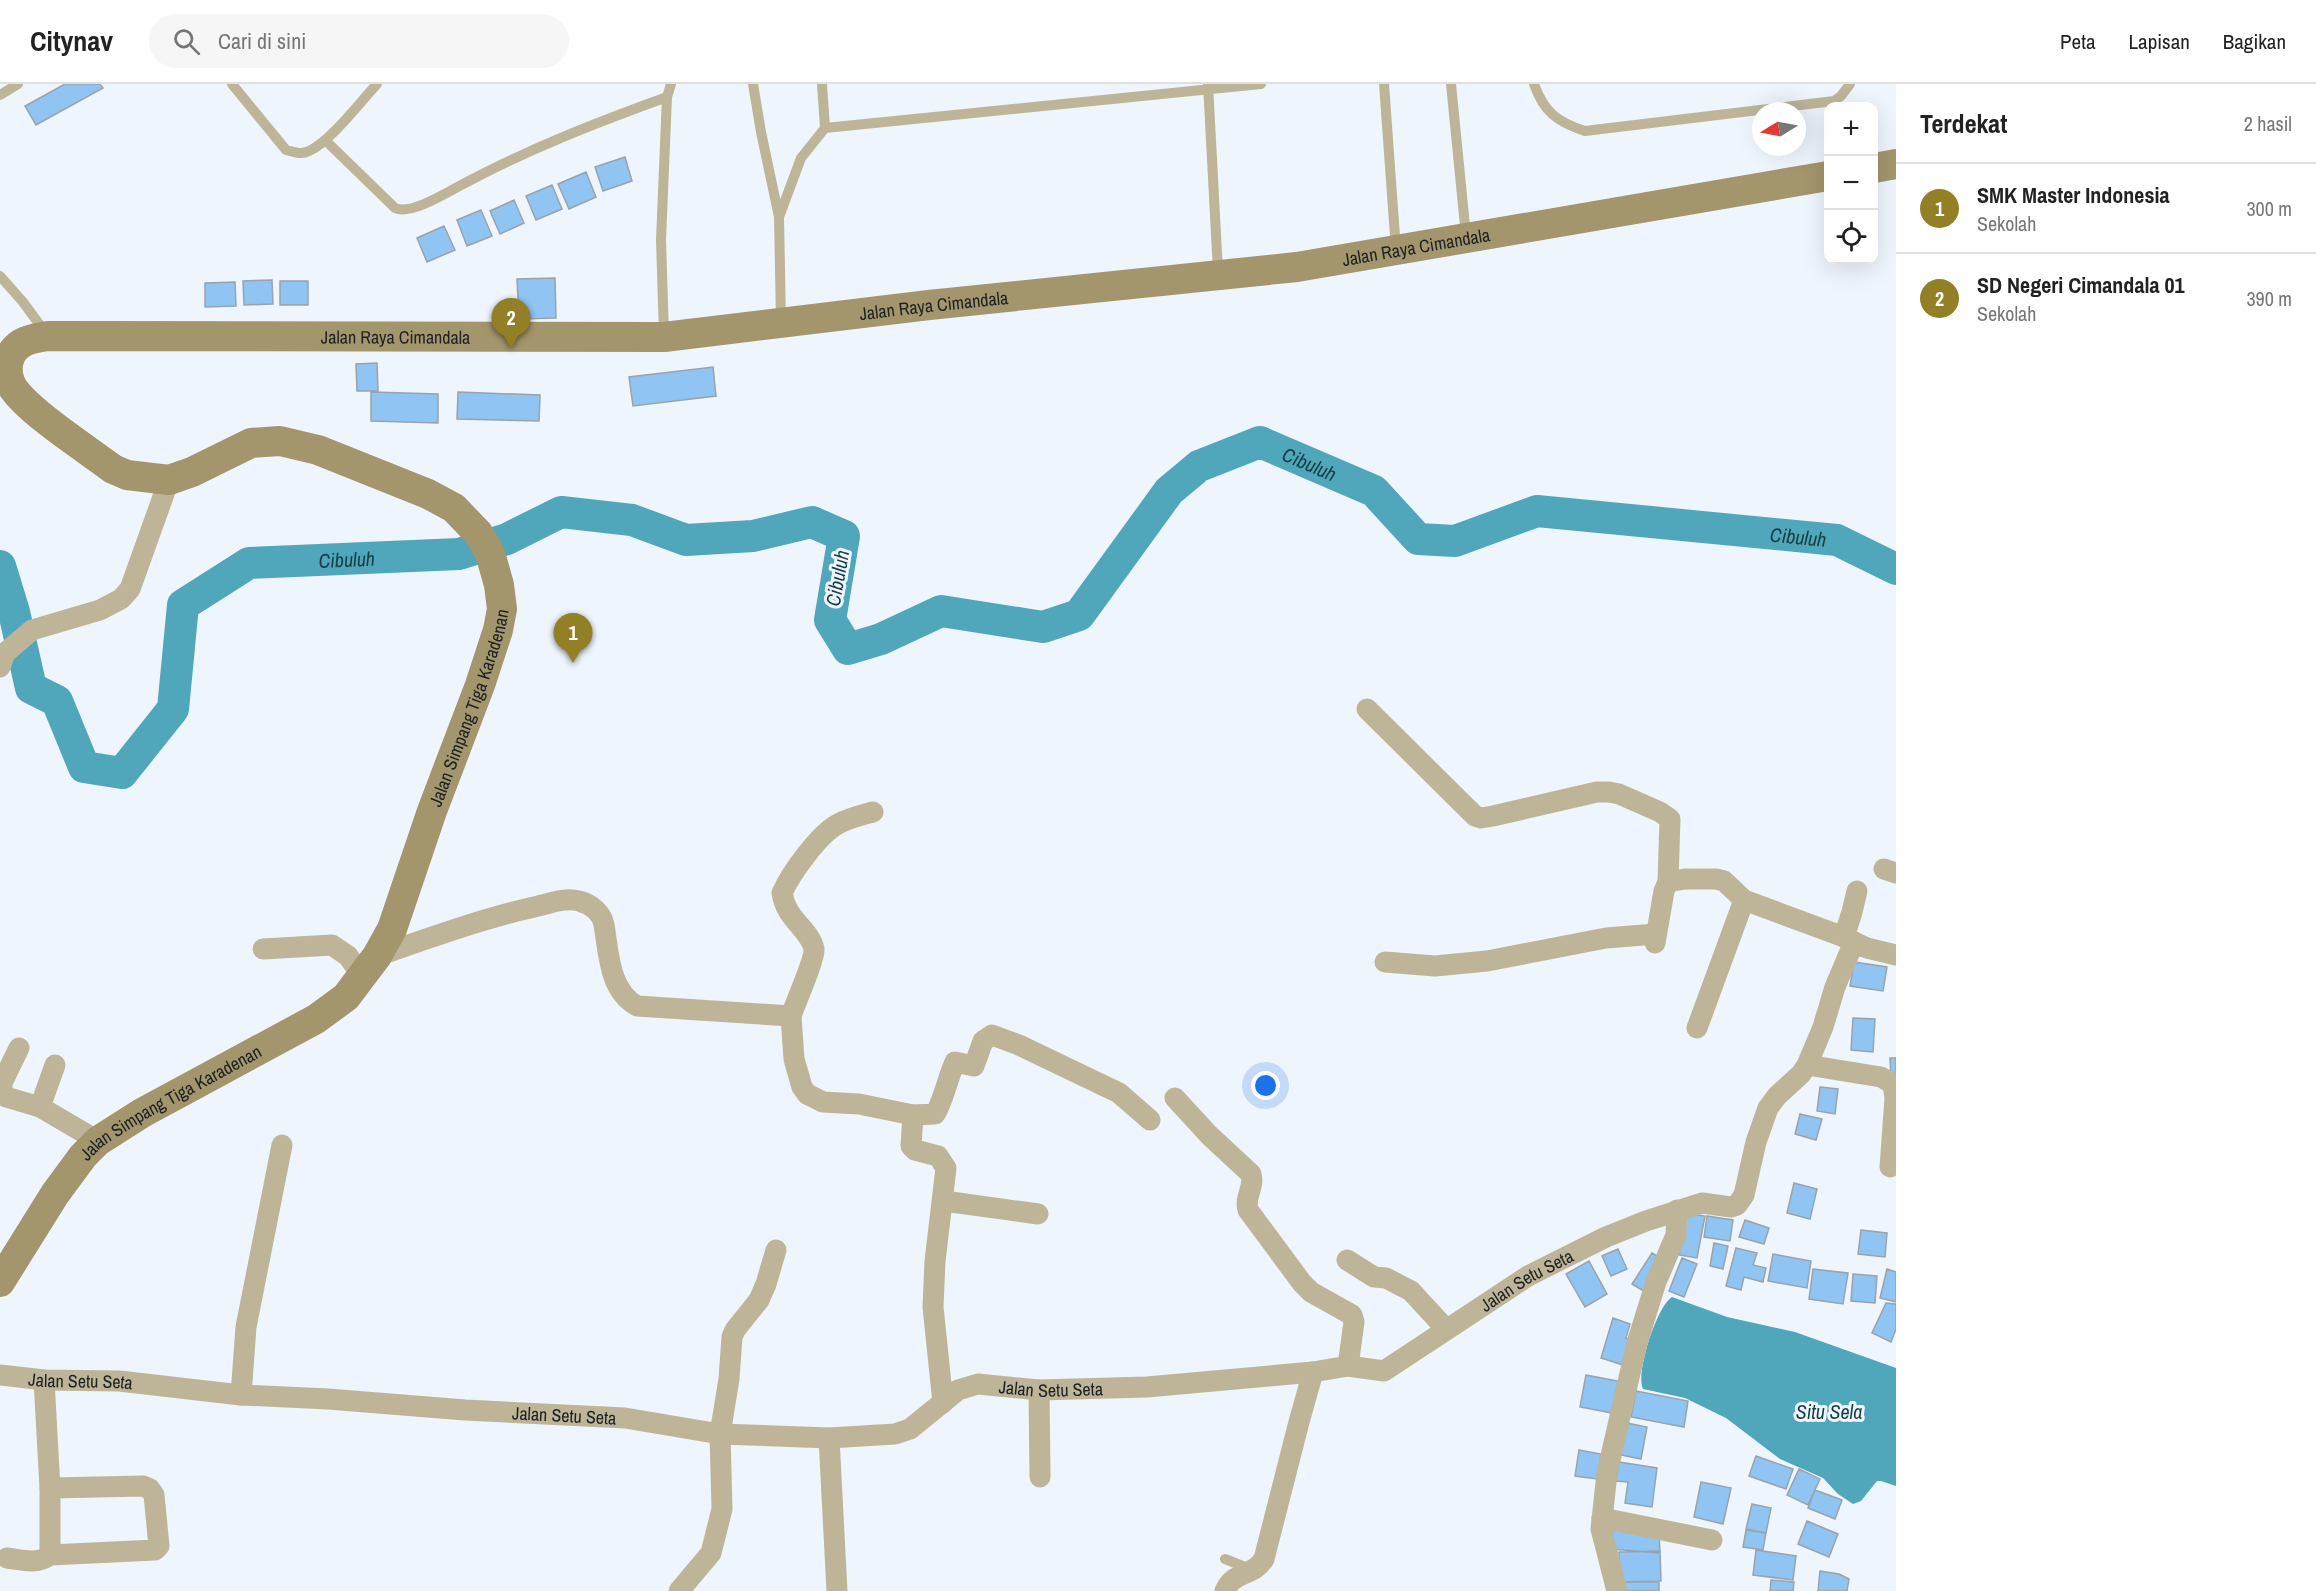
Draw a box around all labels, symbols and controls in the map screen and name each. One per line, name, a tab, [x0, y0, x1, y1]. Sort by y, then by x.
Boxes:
search box	[149, 14, 569, 68]
text: Citynav	[30, 22, 113, 60]
icon: search	[170, 25, 203, 58]
text: Cari di sini	[218, 26, 306, 56]
text: Peta	[2060, 27, 2096, 56]
text: Lapisan	[2129, 27, 2190, 56]
text: Bagikan	[2223, 27, 2286, 56]
north arrow	[1752, 102, 1806, 156]
map controls	[1824, 102, 1878, 264]
button: +	[1824, 102, 1878, 156]
text: Terdekat	[1920, 106, 2007, 141]
text: 2 hasil	[2244, 110, 2292, 137]
button: −	[1824, 156, 1878, 210]
text: SMK Master Indonesia	[1977, 180, 2169, 210]
text: 1	[1935, 195, 1944, 222]
text: 300 m	[2246, 195, 2292, 222]
button: locate	[1824, 210, 1878, 264]
text: Sekolah	[1977, 210, 2036, 237]
street label: Jalan Raya Cimandala	[1340, 222, 1492, 272]
text: SD Negeri Cimandala 01	[1977, 270, 2185, 300]
street label: Jalan Raya Cimandala	[858, 284, 1009, 326]
text: 2	[1935, 285, 1944, 312]
text: 390 m	[2246, 285, 2292, 312]
pin: 2	[492, 298, 530, 348]
text: Sekolah	[1977, 300, 2036, 327]
street label: Jalan Raya Cimandala	[321, 324, 470, 349]
water label: Cibuluh	[1278, 440, 1341, 487]
water label: Cibuluh	[1769, 520, 1828, 552]
water label: Cibuluh	[318, 544, 375, 574]
water label: Cibuluh	[819, 548, 855, 608]
street label: Jalan Simpang Tiga Karadenan	[422, 607, 514, 810]
pin: 1	[554, 614, 592, 663]
street label: Jalan Simpang Tiga Karadenan	[73, 1038, 266, 1166]
your location	[1251, 1071, 1280, 1100]
street label: Jalan Setu Seta	[1475, 1243, 1577, 1317]
street label: Jalan Setu Seta	[27, 1366, 134, 1395]
street label: Jalan Setu Seta	[998, 1374, 1103, 1403]
water label: Situ Sela	[1796, 1398, 1862, 1425]
street label: Jalan Setu Seta	[512, 1400, 617, 1430]

